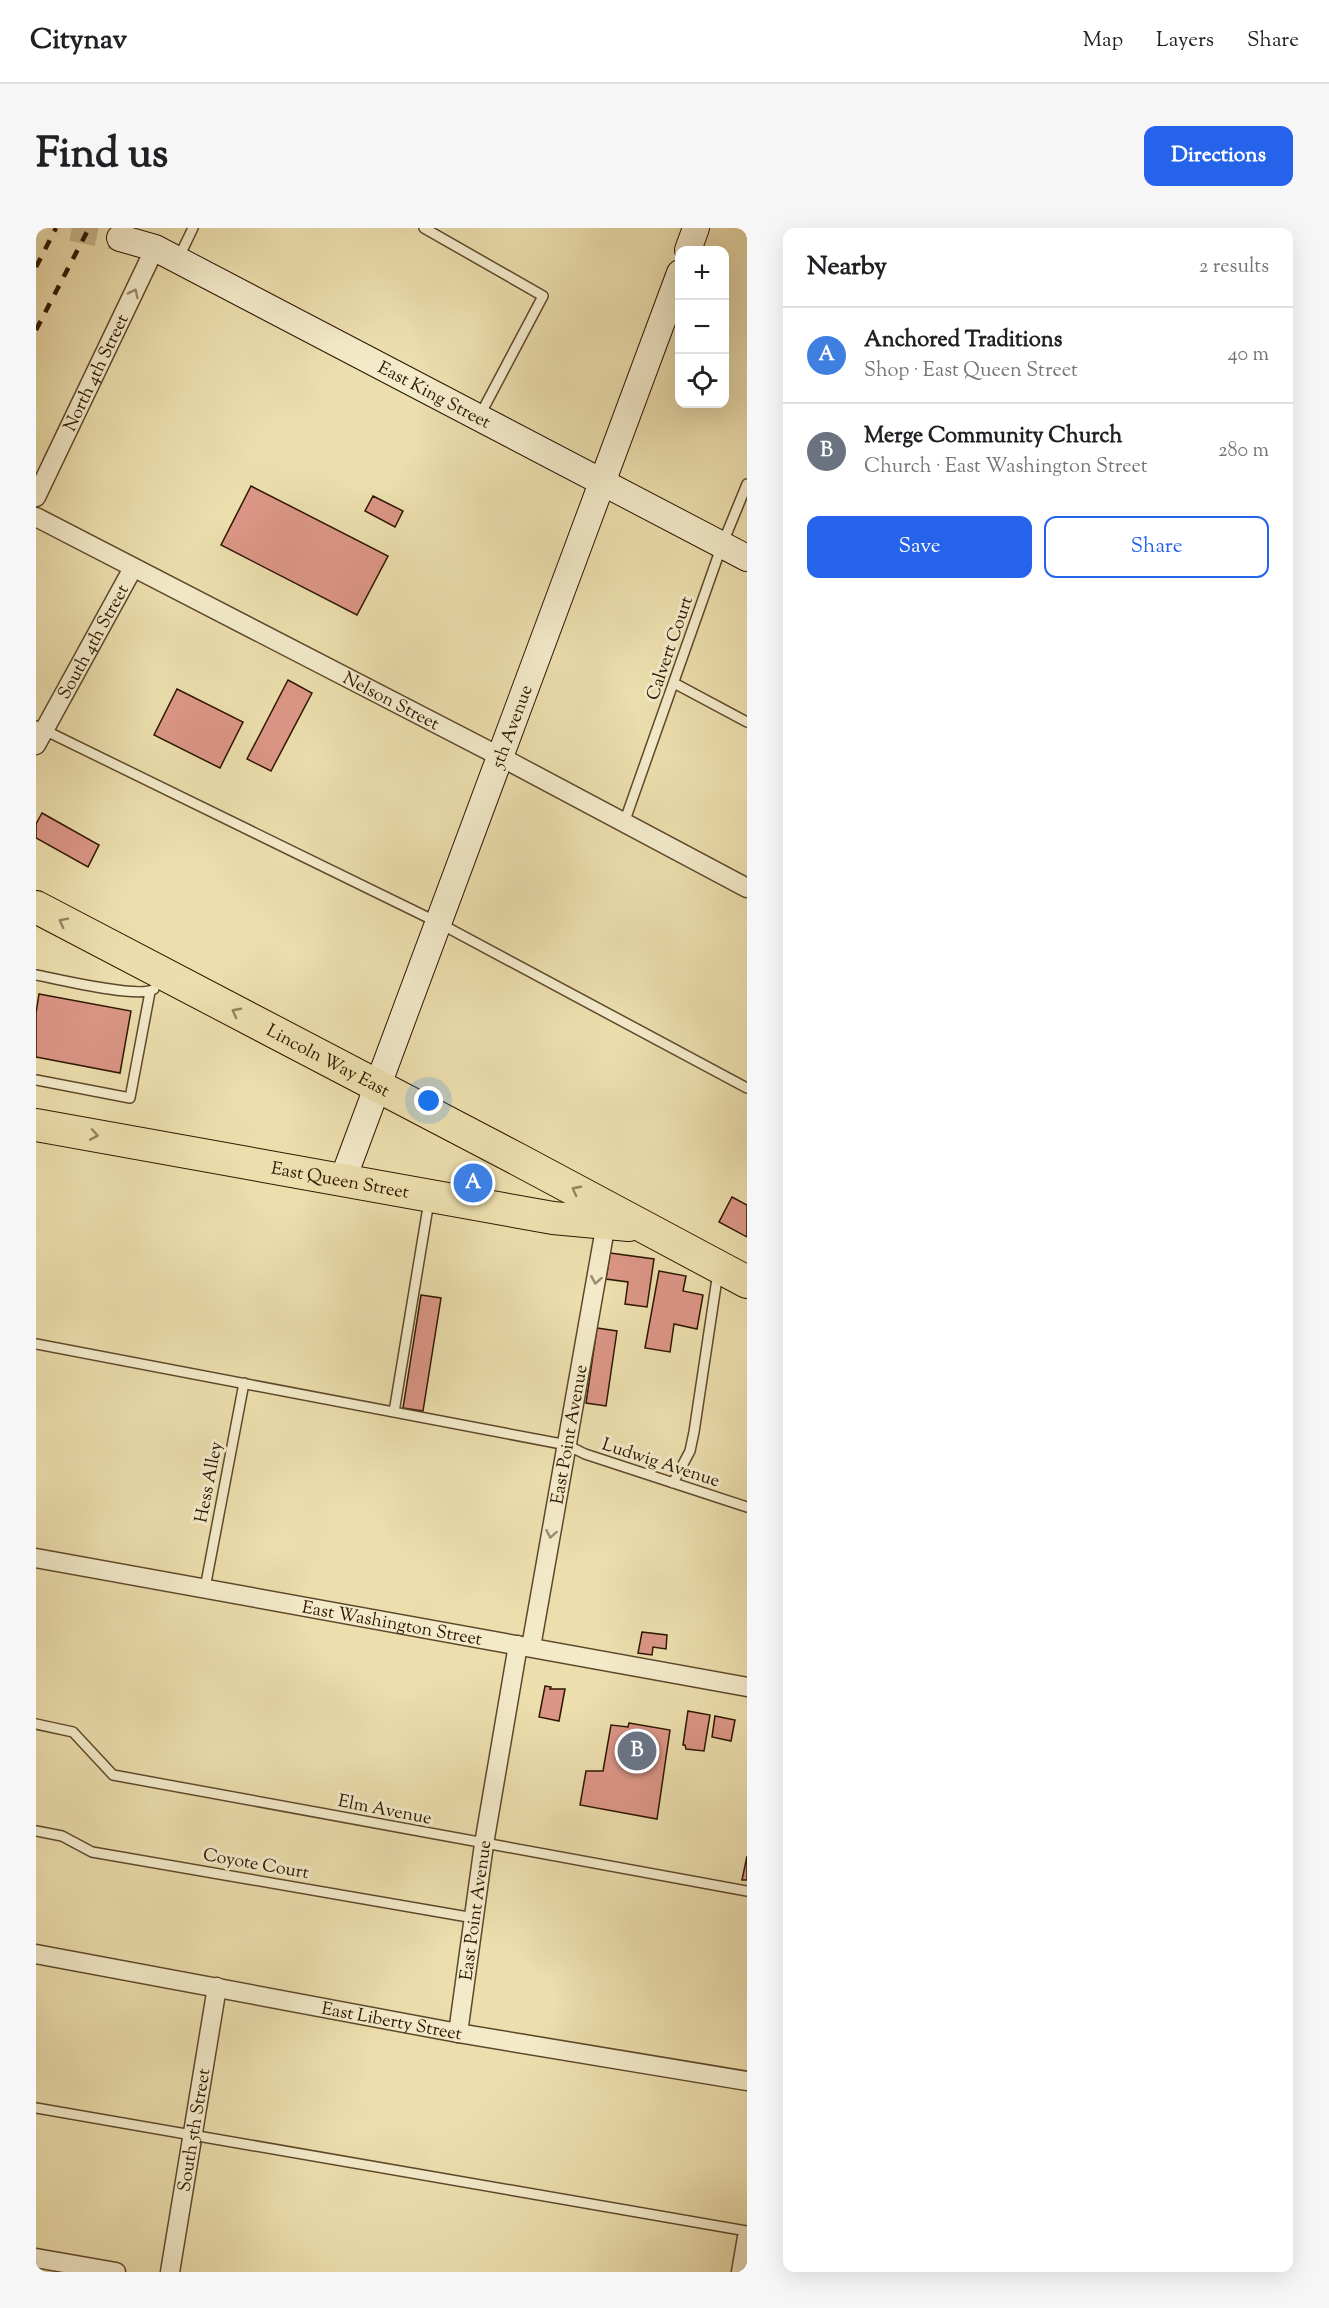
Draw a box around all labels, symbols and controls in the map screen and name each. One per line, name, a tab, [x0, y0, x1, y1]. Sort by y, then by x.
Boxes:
text: Citynav	[30, 21, 127, 61]
text: Map	[1083, 26, 1123, 56]
text: Layers	[1156, 26, 1214, 56]
text: Share	[1247, 26, 1299, 56]
text: Find us	[36, 126, 168, 186]
button: Directions	[1144, 126, 1293, 186]
map controls	[675, 246, 729, 408]
button: +	[675, 246, 729, 300]
text: Nearby	[807, 249, 887, 286]
text: 2 results	[1199, 253, 1269, 282]
one-way arrow	[126, 288, 138, 299]
button: −	[675, 300, 729, 354]
street label: North 4th Street	[58, 310, 136, 436]
text: Anchored Traditions	[864, 325, 1062, 357]
text: A	[818, 341, 835, 370]
text: 40 m	[1228, 341, 1269, 370]
button: locate	[675, 354, 729, 408]
street label: East King Street	[373, 356, 495, 436]
text: Shop · East Queen Street	[864, 357, 1078, 386]
text: Merge Community Church	[864, 421, 1122, 453]
text: B	[820, 437, 833, 466]
text: 280 m	[1218, 437, 1269, 466]
text: Church · East Washington Street	[864, 453, 1148, 482]
button: Save	[807, 516, 1032, 578]
button: Share	[1044, 516, 1269, 578]
street label: South 4th Street	[52, 580, 137, 705]
street label: Calvert Court	[641, 593, 701, 704]
street label: Nelson Street	[338, 667, 443, 738]
street label: 5th Avenue	[486, 682, 541, 773]
one-way arrow	[59, 917, 70, 929]
one-way arrow	[232, 1008, 242, 1019]
street label: Lincoln Way East	[261, 1019, 394, 1105]
your location	[414, 1086, 443, 1115]
one-way arrow	[89, 1128, 98, 1140]
street label: East Queen Street	[269, 1157, 411, 1207]
pin: A	[454, 1160, 492, 1206]
one-way arrow	[572, 1186, 583, 1197]
one-way arrow	[590, 1275, 603, 1285]
street label: East Point Avenue	[545, 1363, 596, 1506]
street label: Ludwig Avenue	[598, 1433, 723, 1495]
street label: Hess Alley	[189, 1440, 231, 1525]
one-way arrow	[545, 1529, 558, 1539]
street label: East Washington Street	[300, 1596, 484, 1654]
pin: B	[618, 1728, 656, 1774]
street label: Elm Avenue	[336, 1789, 434, 1833]
street label: East Point Avenue	[454, 1839, 499, 1982]
street label: Coyote Court	[201, 1843, 311, 1887]
street label: East Liberty Street	[319, 1997, 464, 2048]
street label: South 5th Street	[172, 2067, 218, 2194]

